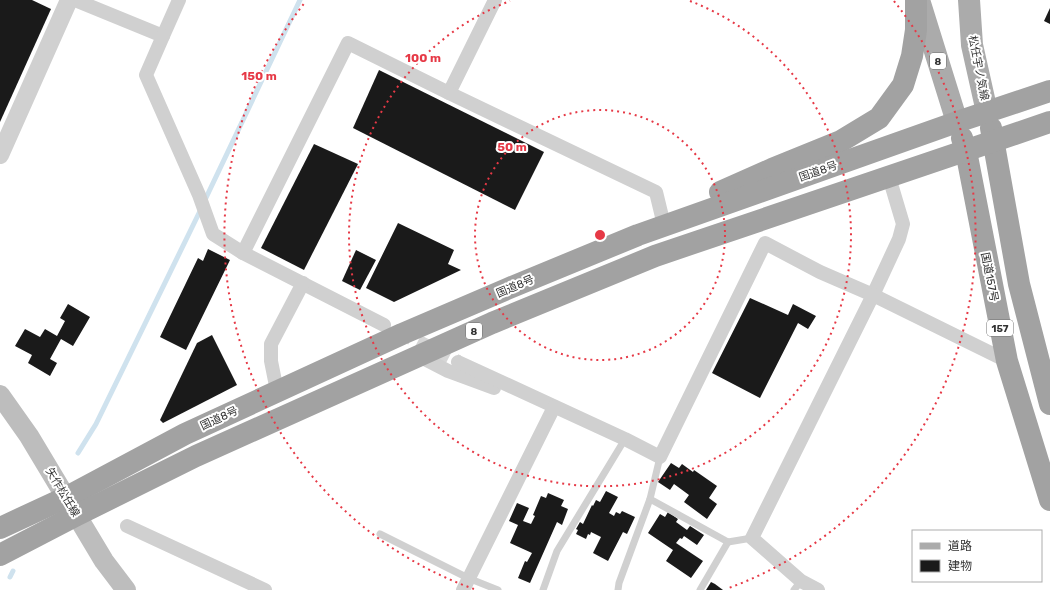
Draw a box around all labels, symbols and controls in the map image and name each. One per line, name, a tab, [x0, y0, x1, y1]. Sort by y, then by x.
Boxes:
street label: 松任宇ノ気線	[966, 34, 991, 102]
text: 100 m	[405, 51, 441, 65]
road number: 8	[930, 53, 946, 69]
text: 150 m	[241, 69, 277, 83]
text: 50 m	[497, 140, 527, 154]
street label: 国道8号	[797, 159, 839, 184]
centre of rings	[593, 228, 607, 242]
street label: 国道157号	[978, 251, 1001, 303]
street label: 国道8号	[494, 273, 536, 300]
road number: 157	[987, 320, 1013, 336]
road number: 8	[466, 323, 482, 339]
street label: 国道8号	[198, 404, 240, 433]
street label: 矢作松任線	[43, 465, 82, 519]
legend	[912, 530, 1042, 582]
text: 道路	[948, 539, 972, 553]
text: 建物	[948, 559, 972, 573]

